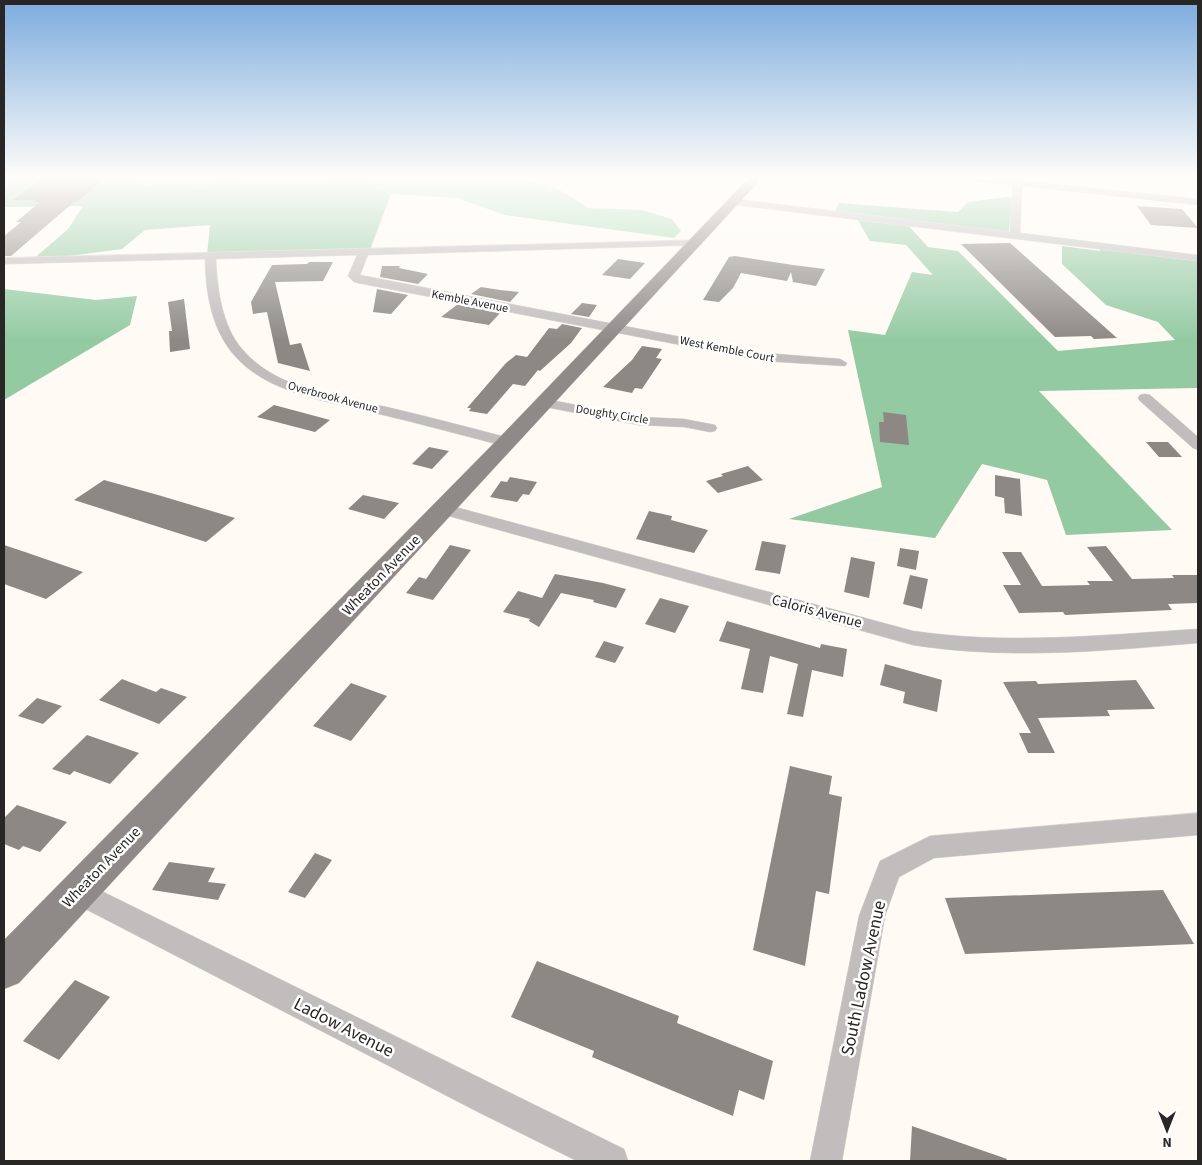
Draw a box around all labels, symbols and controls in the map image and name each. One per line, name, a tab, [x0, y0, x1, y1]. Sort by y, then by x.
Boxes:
street label: Kemble Avenue	[430, 286, 510, 317]
street label: West Kemble Court	[678, 332, 775, 367]
street label: Overbrook Avenue	[286, 377, 380, 418]
street label: Doughty Circle	[574, 400, 650, 429]
street label: Wheaton Avenue	[337, 530, 425, 620]
street label: Caloris Avenue	[769, 589, 864, 634]
street label: Wheaton Avenue	[57, 822, 145, 912]
street label: South Ladow Avenue	[835, 898, 892, 1058]
street label: Ladow Avenue	[289, 991, 398, 1063]
north arrow	[1142, 1105, 1192, 1155]
text: N	[1162, 1132, 1172, 1152]

